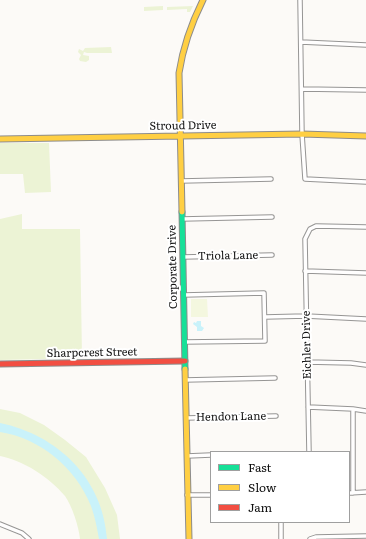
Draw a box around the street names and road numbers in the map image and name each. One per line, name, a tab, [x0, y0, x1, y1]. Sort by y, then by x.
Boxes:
street label: Stroud Drive	[149, 119, 217, 133]
street label: Corporate Drive	[166, 225, 180, 309]
street label: Triola Lane	[198, 249, 258, 263]
street label: Eichler Drive	[300, 310, 314, 380]
street label: Sharpcrest Street	[47, 346, 137, 360]
street label: Hendon Lane	[196, 410, 266, 424]

